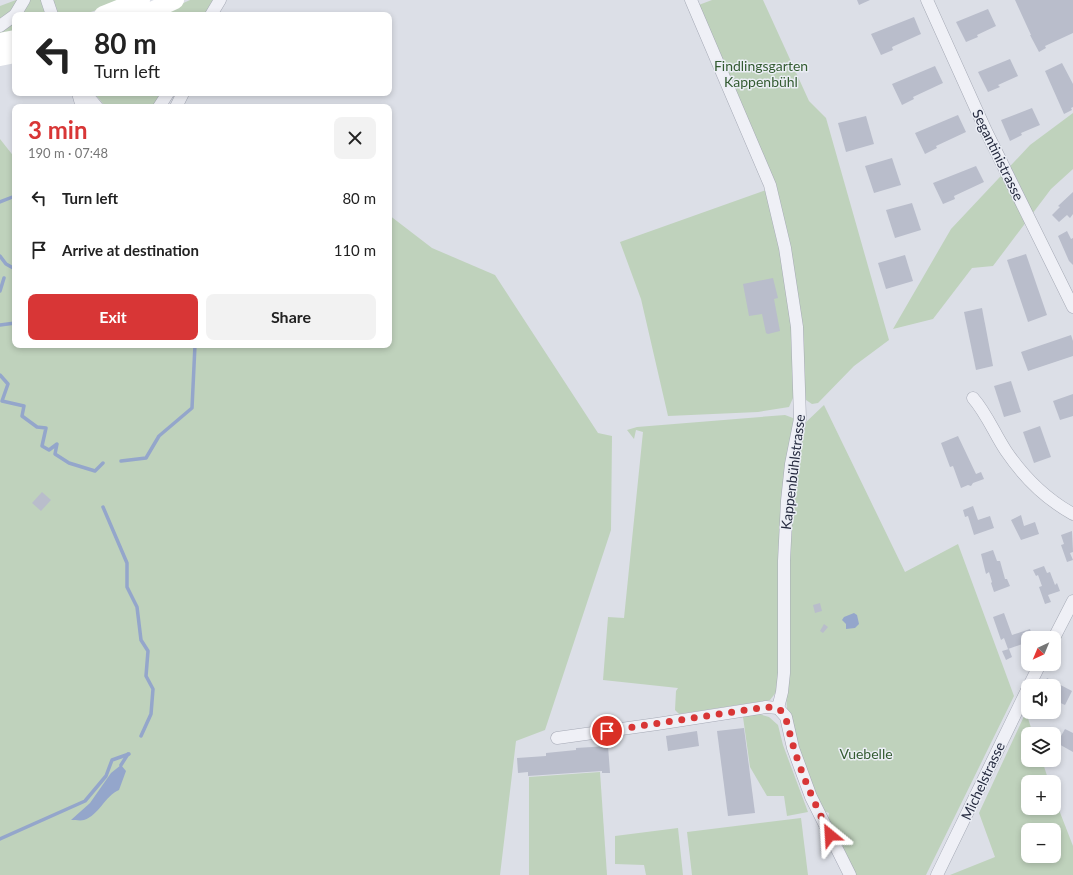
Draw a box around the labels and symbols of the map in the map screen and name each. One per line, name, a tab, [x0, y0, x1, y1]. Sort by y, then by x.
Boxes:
park label: Findlingsgarten Kappenbühl	[714, 57, 808, 90]
street label: Segantinistrasse	[969, 106, 1028, 203]
street label: Kappenbühlstrasse	[777, 413, 808, 531]
north arrow	[1021, 631, 1061, 671]
pin	[590, 714, 624, 748]
street label: Michelstrasse	[957, 739, 1008, 822]
park label: Vuebelle	[839, 745, 893, 762]
position arrow	[809, 814, 851, 856]

